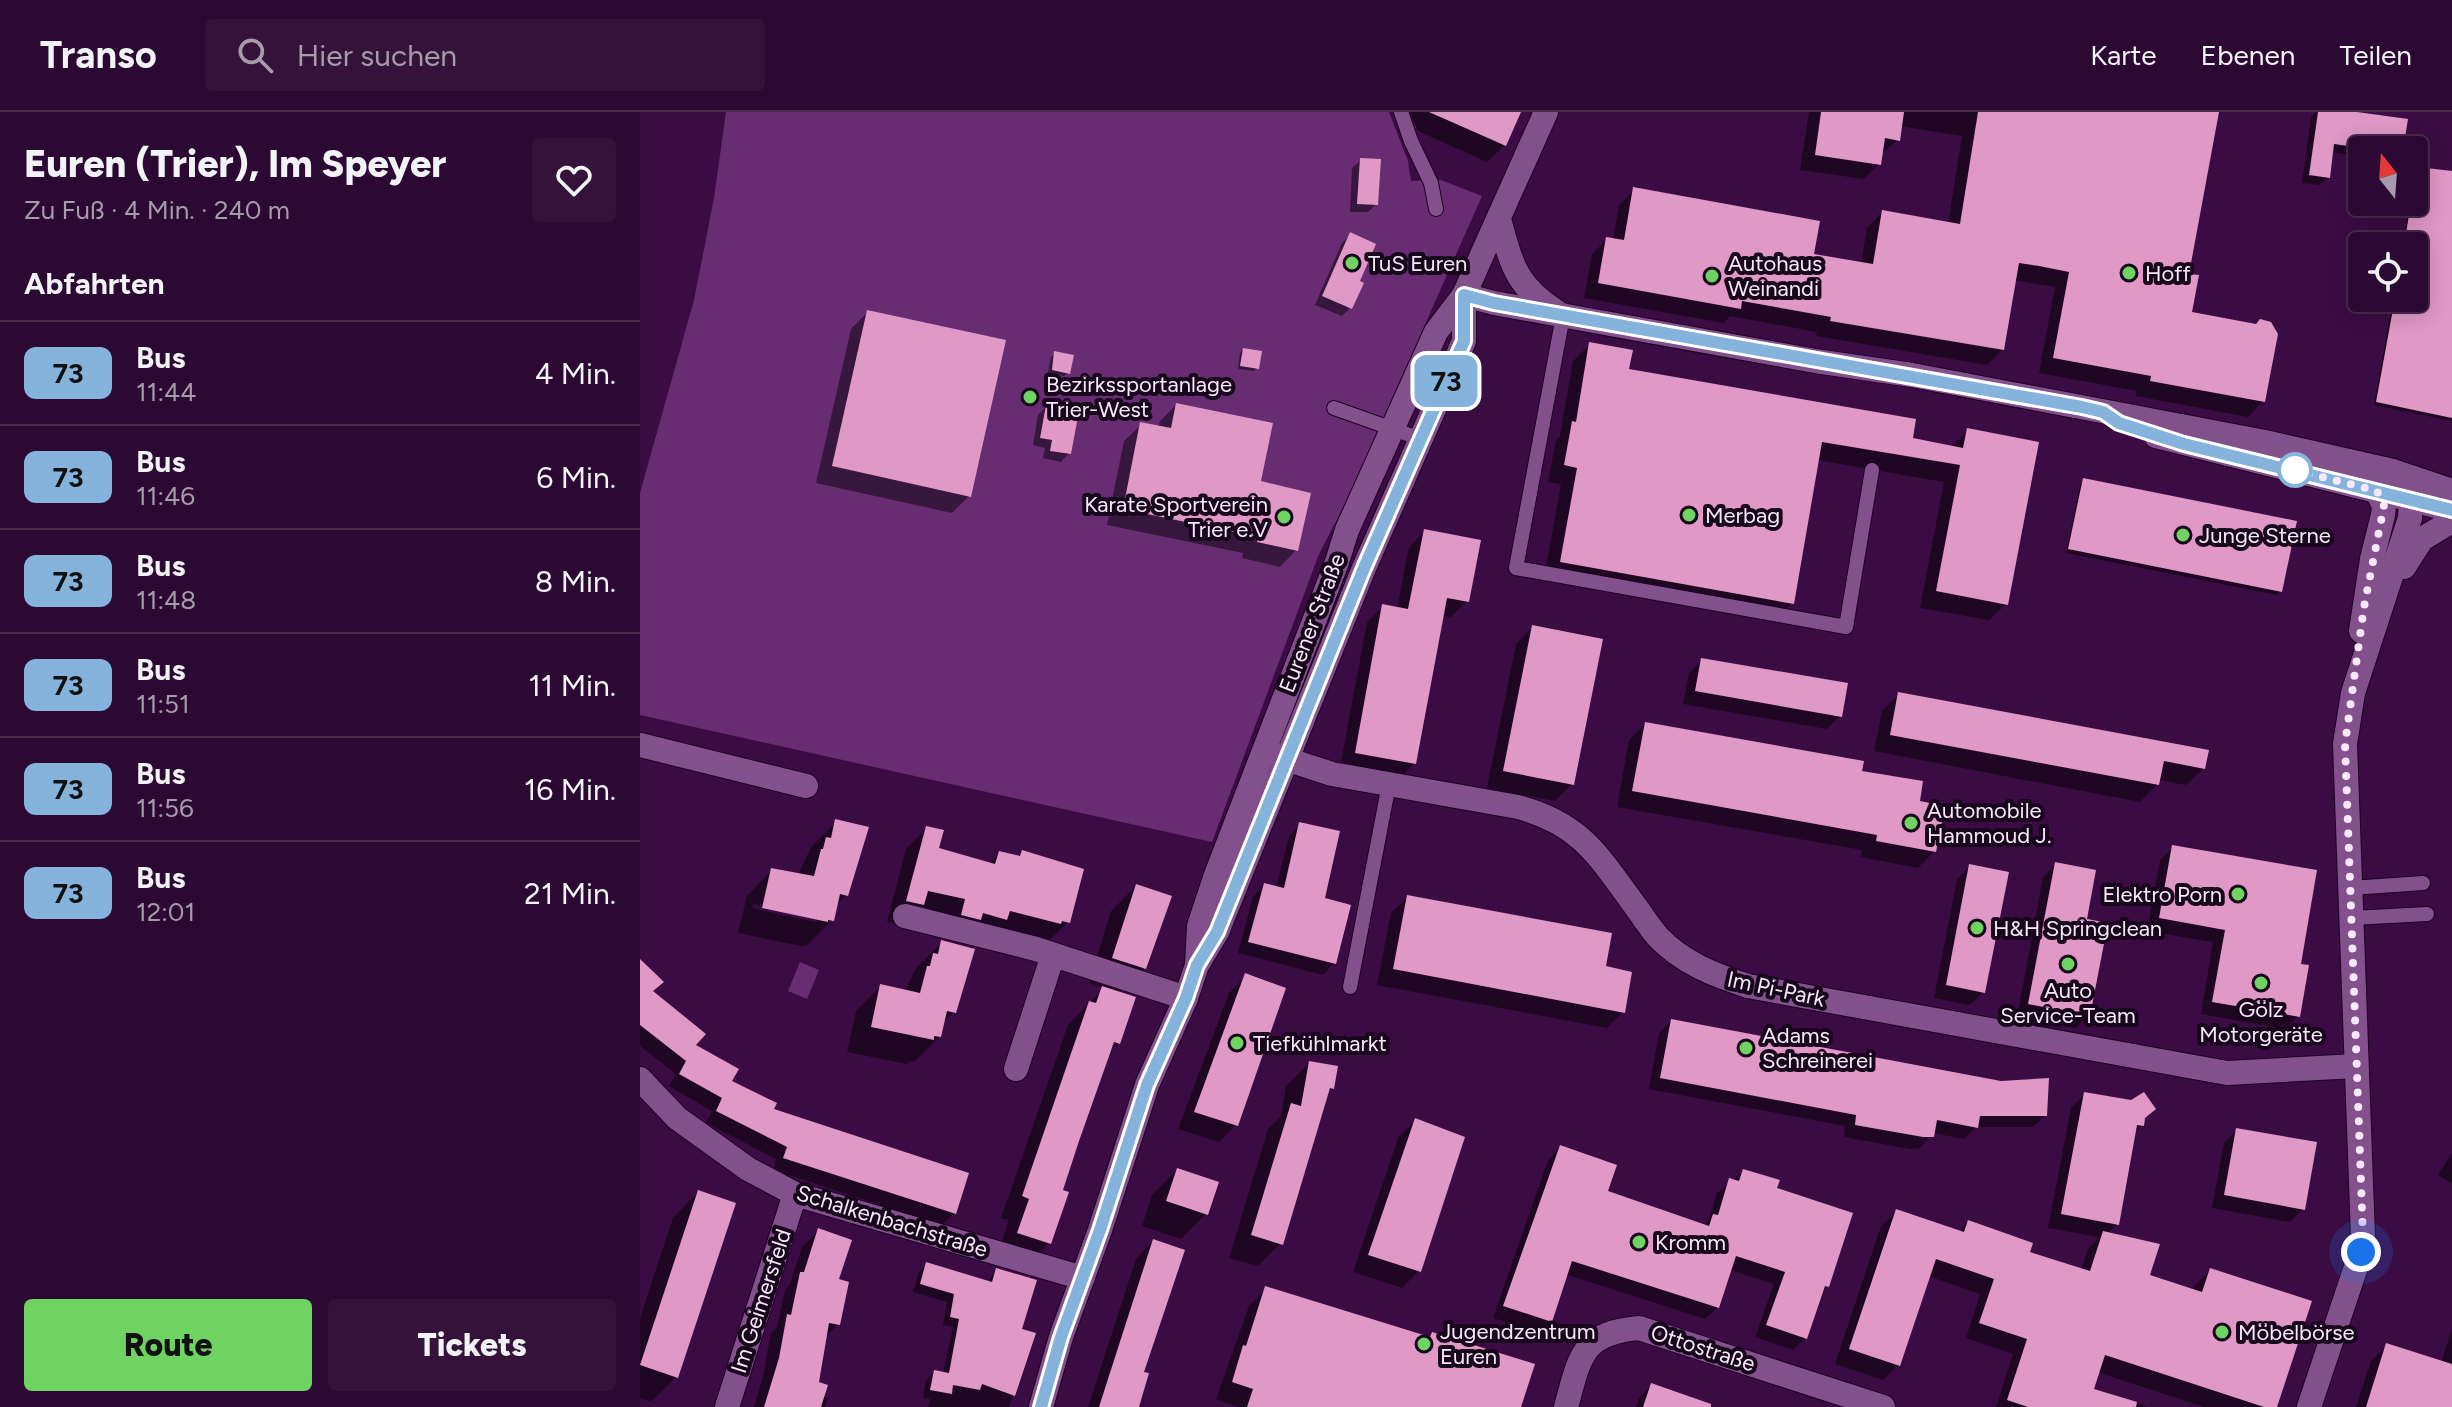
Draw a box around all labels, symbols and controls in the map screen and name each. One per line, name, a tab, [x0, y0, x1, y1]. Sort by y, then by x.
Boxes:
search box	[205, 19, 765, 91]
text: Transo	[40, 32, 157, 78]
icon: search	[233, 33, 277, 77]
text: Hier suchen	[297, 37, 457, 74]
text: Karte	[2090, 38, 2157, 72]
text: Ebenen	[2201, 38, 2295, 72]
text: Teilen	[2339, 38, 2412, 72]
north arrow	[2348, 136, 2428, 216]
map controls	[2348, 136, 2428, 312]
button: heart	[532, 138, 616, 222]
text: Euren (Trier), Im Speyer	[24, 141, 446, 187]
text: Zu Fuß · 4 Min. · 240 m	[24, 194, 290, 226]
button: locate	[2348, 232, 2428, 312]
place label: TuS Euren	[1368, 250, 1467, 277]
place label: Autohaus Weinandi	[1728, 250, 1822, 302]
marker: TuS Euren	[1343, 254, 1361, 272]
place label: Hoff	[2145, 260, 2191, 287]
marker: Hoff	[2120, 264, 2138, 282]
text: Abfahrten	[24, 265, 165, 302]
marker: Autohaus Weinandi	[1703, 267, 1721, 285]
text: Bus	[136, 339, 185, 376]
text: 4 Min.	[535, 355, 616, 392]
line badge: 73	[1410, 355, 1482, 407]
text: 73	[52, 356, 84, 390]
text: 73	[1430, 364, 1462, 398]
place label: Bezirkssportanlage Trier-West	[1046, 371, 1232, 423]
text: 11:44	[136, 376, 196, 408]
marker: Bezirkssportanlage Trier-West	[1021, 388, 1039, 406]
text: Bus	[136, 443, 185, 480]
unlabelled marker	[2278, 453, 2312, 487]
text: 6 Min.	[536, 459, 616, 496]
text: 73	[52, 460, 84, 494]
text: 11:46	[136, 480, 195, 512]
place label: Karate Sportverein Trier e.V	[1084, 491, 1269, 543]
place label: Merbag	[1705, 502, 1780, 529]
marker: Merbag	[1680, 506, 1698, 524]
marker: Karate Sportverein Trier e.V	[1275, 508, 1293, 526]
place label: Junge Sterne	[2199, 522, 2331, 549]
marker: Junge Sterne	[2174, 526, 2192, 544]
text: Bus	[136, 547, 185, 584]
street label: Eurener Straße	[1273, 550, 1351, 696]
text: 8 Min.	[535, 563, 616, 600]
text: 73	[52, 564, 84, 598]
text: 11:48	[136, 584, 196, 616]
text: Bus	[136, 651, 185, 688]
text: 11 Min.	[528, 667, 616, 704]
text: 73	[52, 668, 84, 702]
text: 11:51	[136, 688, 190, 720]
text: Bus	[136, 755, 185, 792]
text: 16 Min.	[524, 771, 616, 808]
text: 73	[52, 772, 84, 806]
text: 11:56	[136, 792, 194, 824]
place label: Automobile Hammoud J.	[1927, 797, 2051, 849]
marker: Automobile Hammoud J.	[1902, 814, 1920, 832]
text: Bus	[136, 859, 185, 896]
text: 21 Min.	[524, 875, 616, 912]
text: 73	[52, 876, 84, 910]
place label: Elektro Porn	[2103, 881, 2222, 908]
marker: Elektro Porn	[2229, 885, 2247, 903]
text: 12:01	[136, 896, 195, 928]
place label: H&H Springclean	[1993, 915, 2162, 942]
marker: H&H Springclean	[1968, 919, 1986, 937]
marker: Auto Service-Team	[2059, 955, 2077, 973]
street label: Im Pi-Park	[1725, 966, 1828, 1013]
marker: Gölz Motorgeräte	[2252, 974, 2270, 992]
place label: Auto Service-Team	[2000, 977, 2136, 1029]
place label: Gölz Motorgeräte	[2199, 996, 2323, 1048]
place label: Adams Schreinerei	[1762, 1022, 1873, 1074]
place label: Tiefkühlmarkt	[1253, 1030, 1387, 1057]
marker: Tiefkühlmarkt	[1228, 1034, 1246, 1052]
marker: Adams Schreinerei	[1737, 1039, 1755, 1057]
street label: Schalkenbachstraße	[793, 1179, 991, 1263]
street label: Im Geimersfeld	[725, 1225, 797, 1377]
place label: Kromm	[1655, 1229, 1726, 1256]
your location	[2341, 1232, 2381, 1272]
marker: Kromm	[1630, 1233, 1648, 1251]
button: Route	[24, 1299, 312, 1391]
button: Tickets	[328, 1299, 616, 1391]
place label: Jugendzentrum Euren	[1440, 1318, 1596, 1370]
street label: Ottostraße	[1647, 1318, 1759, 1378]
place label: Möbelbörse	[2238, 1319, 2354, 1346]
marker: Möbelbörse	[2213, 1323, 2231, 1341]
marker: Jugendzentrum Euren	[1415, 1335, 1433, 1353]

